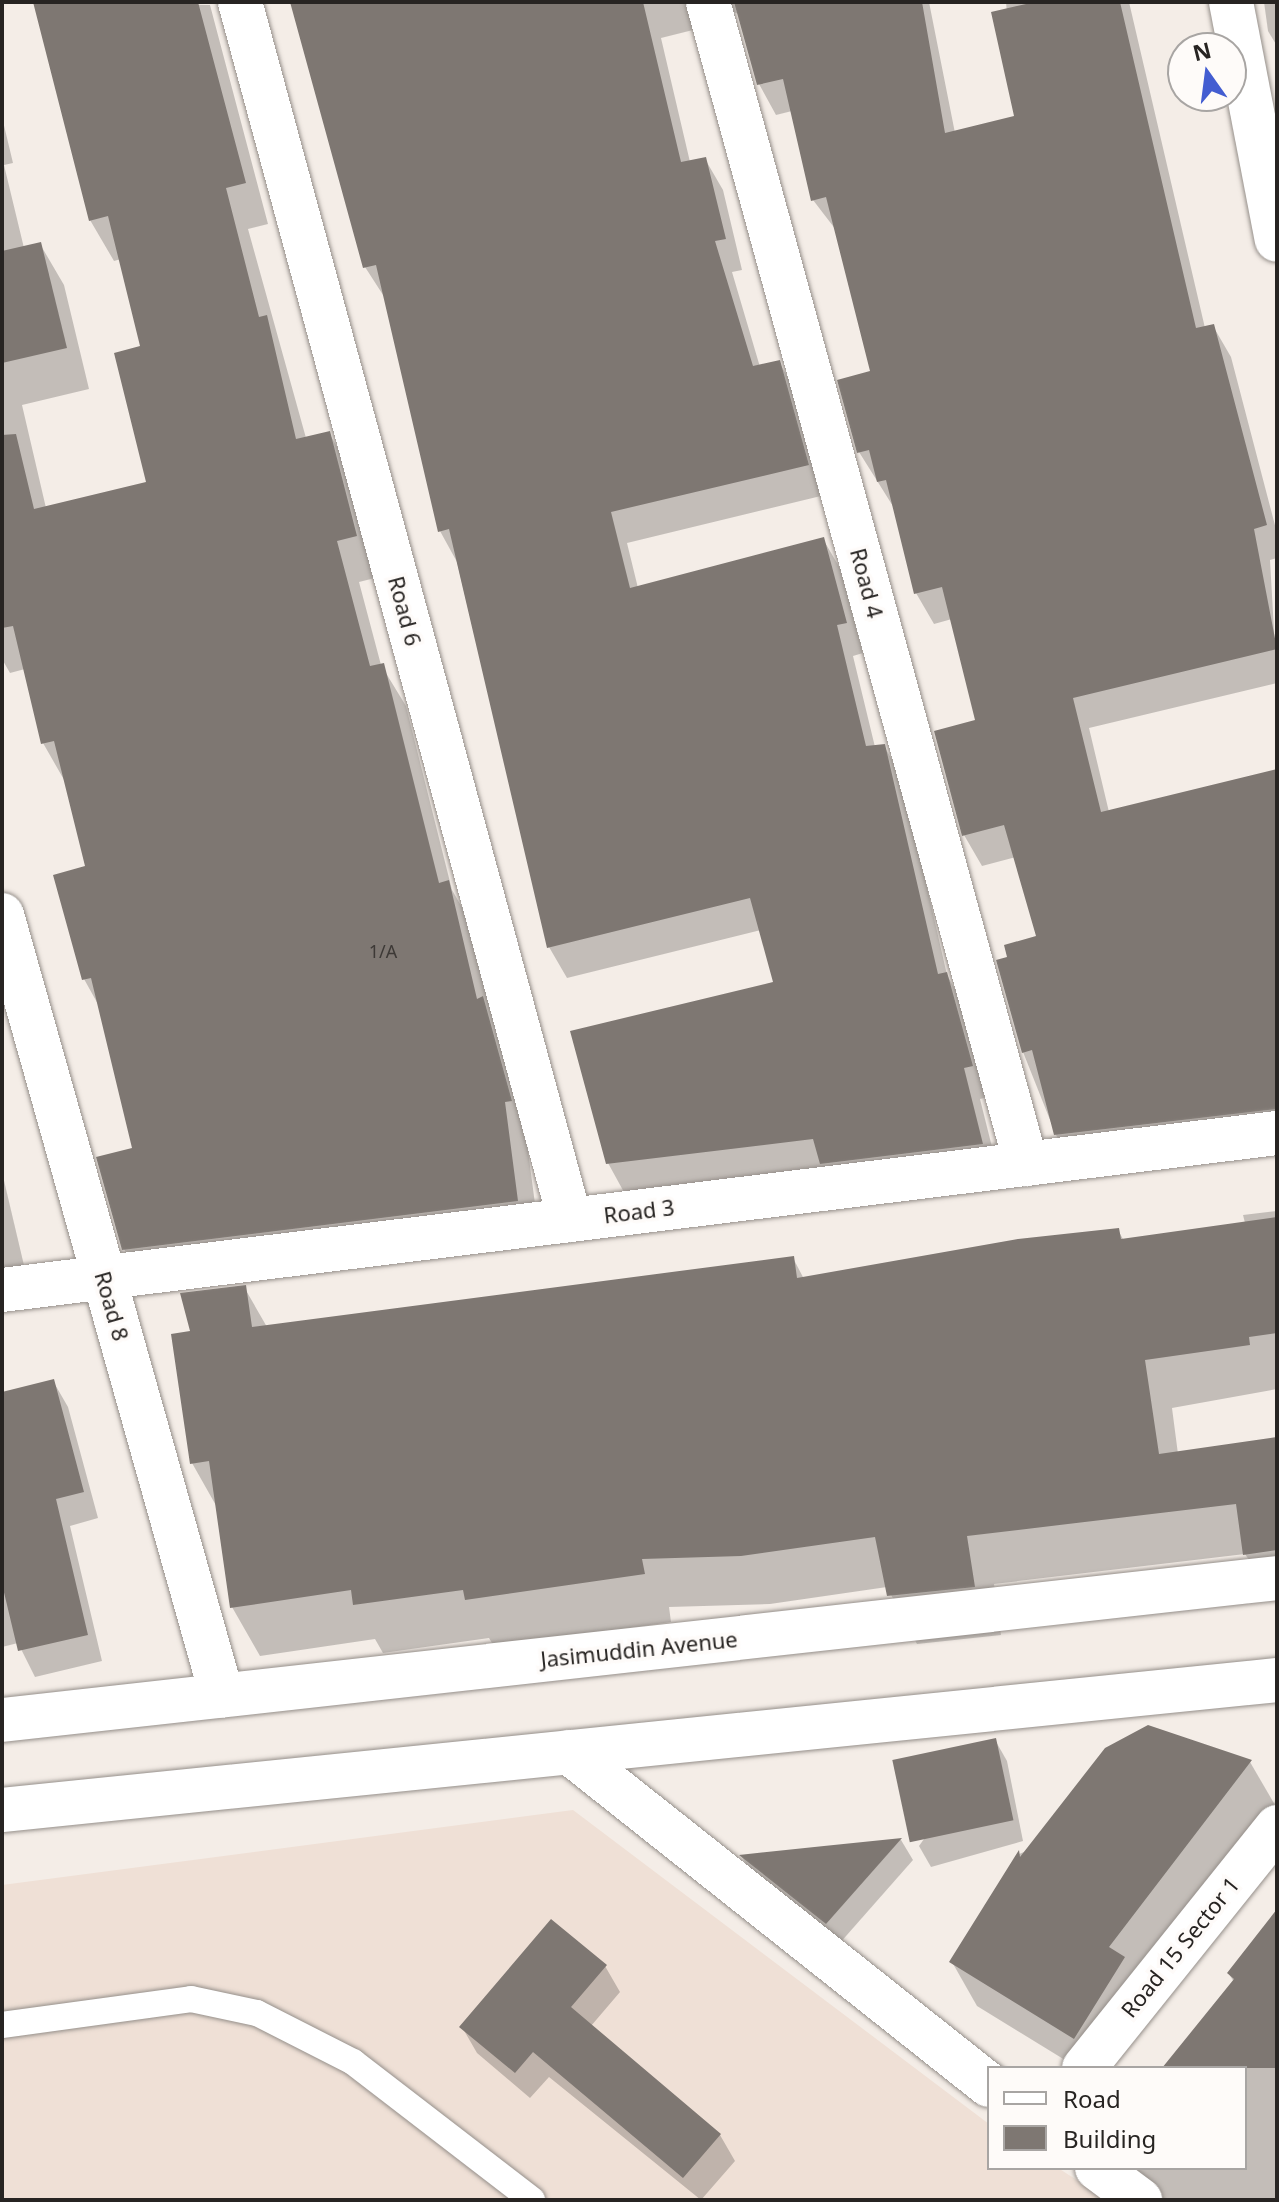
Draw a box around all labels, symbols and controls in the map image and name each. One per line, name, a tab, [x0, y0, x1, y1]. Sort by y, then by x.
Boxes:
north arrow	[1167, 32, 1247, 112]
text: N	[1189, 34, 1214, 67]
street label: Road 4	[845, 545, 889, 621]
street label: Road 6	[383, 573, 427, 649]
house number: 1/A	[369, 940, 397, 962]
street label: Road 3	[602, 1194, 676, 1228]
street label: Road 8	[90, 1268, 134, 1344]
street label: Jasimuddin Avenue	[539, 1626, 739, 1672]
street label: Road 15 Sector 1	[1115, 1871, 1245, 2023]
legend	[987, 2066, 1247, 2170]
text: Road	[1063, 2082, 1121, 2115]
text: Building	[1063, 2122, 1156, 2155]

